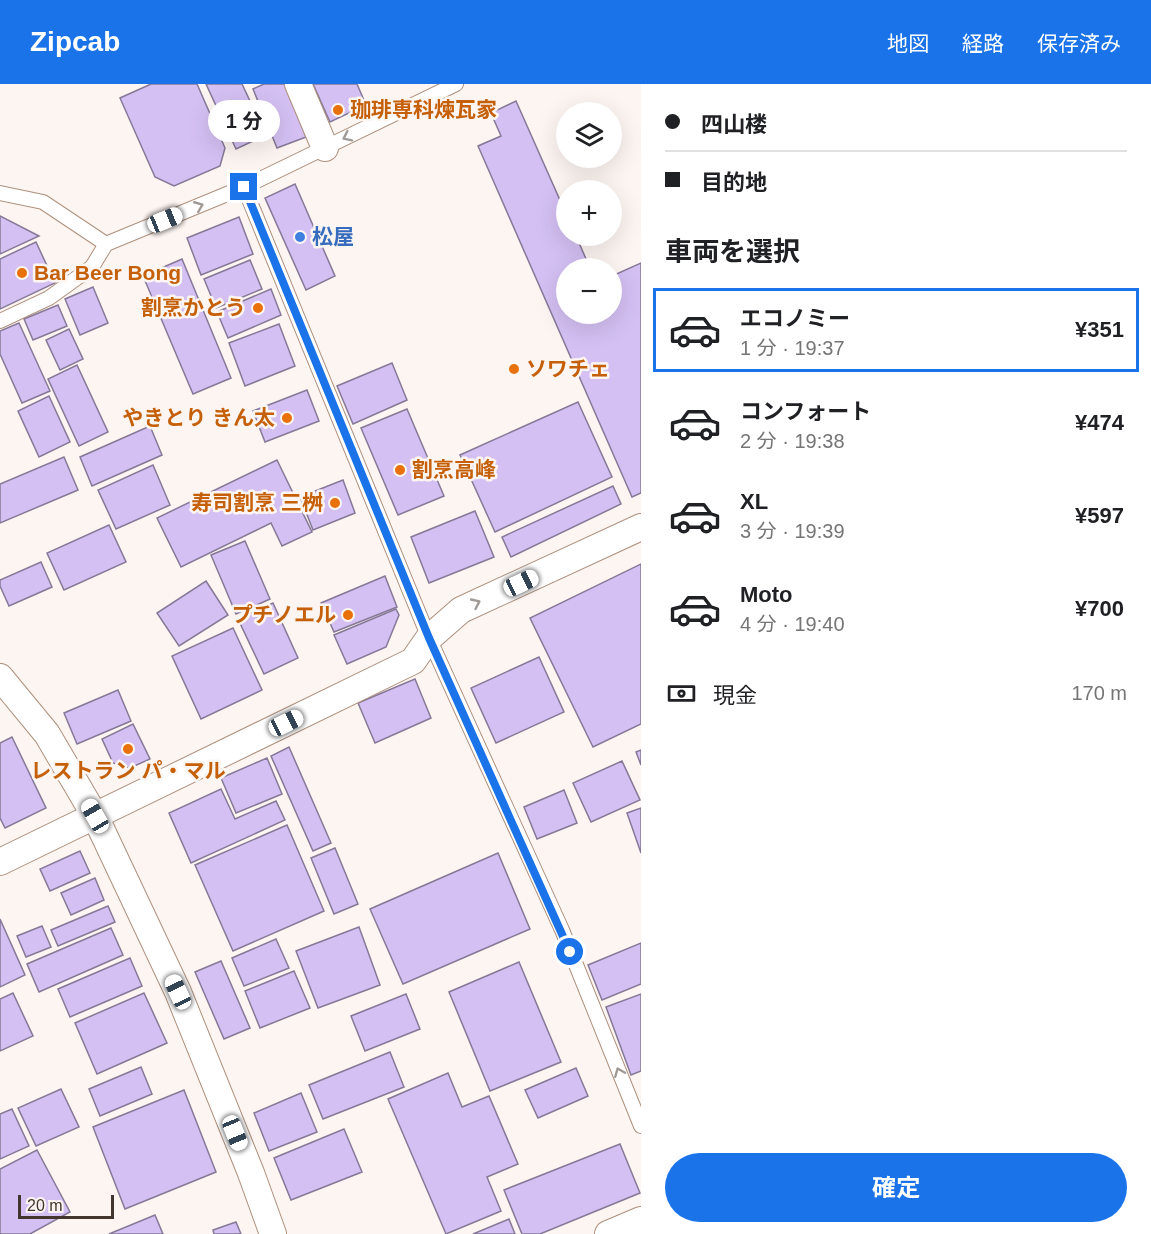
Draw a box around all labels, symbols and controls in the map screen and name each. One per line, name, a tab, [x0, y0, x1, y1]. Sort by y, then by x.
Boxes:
text: Zipcab	[30, 26, 120, 57]
text: 地図	[887, 32, 929, 55]
text: 経路	[962, 32, 1004, 55]
text: 保存済み	[1037, 32, 1121, 55]
place label: 珈琲専科煉瓦家	[350, 98, 497, 121]
callout: 1 分	[208, 100, 280, 142]
map controls	[556, 102, 622, 324]
button: layers	[556, 102, 622, 168]
marker: 珈琲専科煉瓦家	[331, 103, 345, 117]
text: 1 分	[226, 110, 262, 132]
text: 四山楼	[701, 112, 767, 137]
one-way arrow	[343, 129, 354, 141]
text: 目的地	[701, 170, 767, 195]
route end	[230, 173, 257, 200]
button: +	[556, 180, 622, 246]
one-way arrow	[193, 201, 204, 213]
car	[145, 205, 185, 235]
place label: 松屋	[312, 225, 354, 248]
marker: 松屋	[293, 230, 307, 244]
text: 車両を選択	[665, 237, 800, 267]
button: −	[556, 258, 622, 324]
place label: Bar Beer Bong	[34, 261, 181, 284]
marker: Bar Beer Bong	[15, 266, 29, 280]
place label: 割烹かとう	[141, 296, 246, 319]
marker: 割烹かとう	[251, 301, 265, 315]
icon: car	[668, 303, 722, 357]
text: エコノミー	[740, 306, 850, 331]
text: ¥351	[1075, 317, 1124, 342]
text: 1 分 · 19:37	[740, 337, 845, 359]
place label: ソワチェ	[526, 357, 610, 380]
marker: ソワチェ	[507, 362, 521, 376]
icon: car	[668, 396, 722, 450]
text: コンフォート	[740, 399, 871, 424]
place label: やきとり きん太	[122, 406, 275, 429]
text: ¥474	[1075, 410, 1124, 435]
marker: やきとり きん太	[280, 411, 294, 425]
text: 2 分 · 19:38	[740, 430, 845, 452]
place label: 割烹高峰	[412, 458, 496, 481]
marker: 割烹高峰	[393, 463, 407, 477]
icon: car	[668, 489, 722, 543]
text: XL	[740, 489, 768, 514]
place label: 寿司割烹 三桝	[191, 491, 323, 514]
marker: 寿司割烹 三桝	[328, 496, 342, 510]
text: ¥597	[1075, 503, 1124, 528]
text: 3 分 · 19:39	[740, 520, 845, 542]
car	[501, 567, 541, 599]
icon: car	[668, 582, 722, 636]
text: Moto	[740, 582, 793, 607]
text: ¥700	[1075, 596, 1124, 621]
one-way arrow	[470, 599, 481, 611]
place label: プチノエル	[232, 603, 336, 626]
marker: プチノエル	[341, 608, 355, 622]
text: 4 分 · 19:40	[740, 613, 845, 635]
icon: cash	[665, 677, 698, 710]
text: 170 m	[1071, 682, 1127, 704]
text: 現金	[713, 683, 757, 708]
car	[266, 707, 306, 739]
marker: レストラン パ・マル	[121, 742, 135, 756]
place label: レストラン パ・マル	[31, 759, 225, 782]
car	[78, 796, 112, 836]
route start	[556, 938, 583, 965]
car	[162, 972, 194, 1012]
one-way arrow	[614, 1067, 626, 1078]
car	[220, 1113, 250, 1153]
button: 確定	[665, 1153, 1127, 1222]
scale bar	[18, 1192, 114, 1220]
text: 20 m	[27, 1197, 63, 1214]

